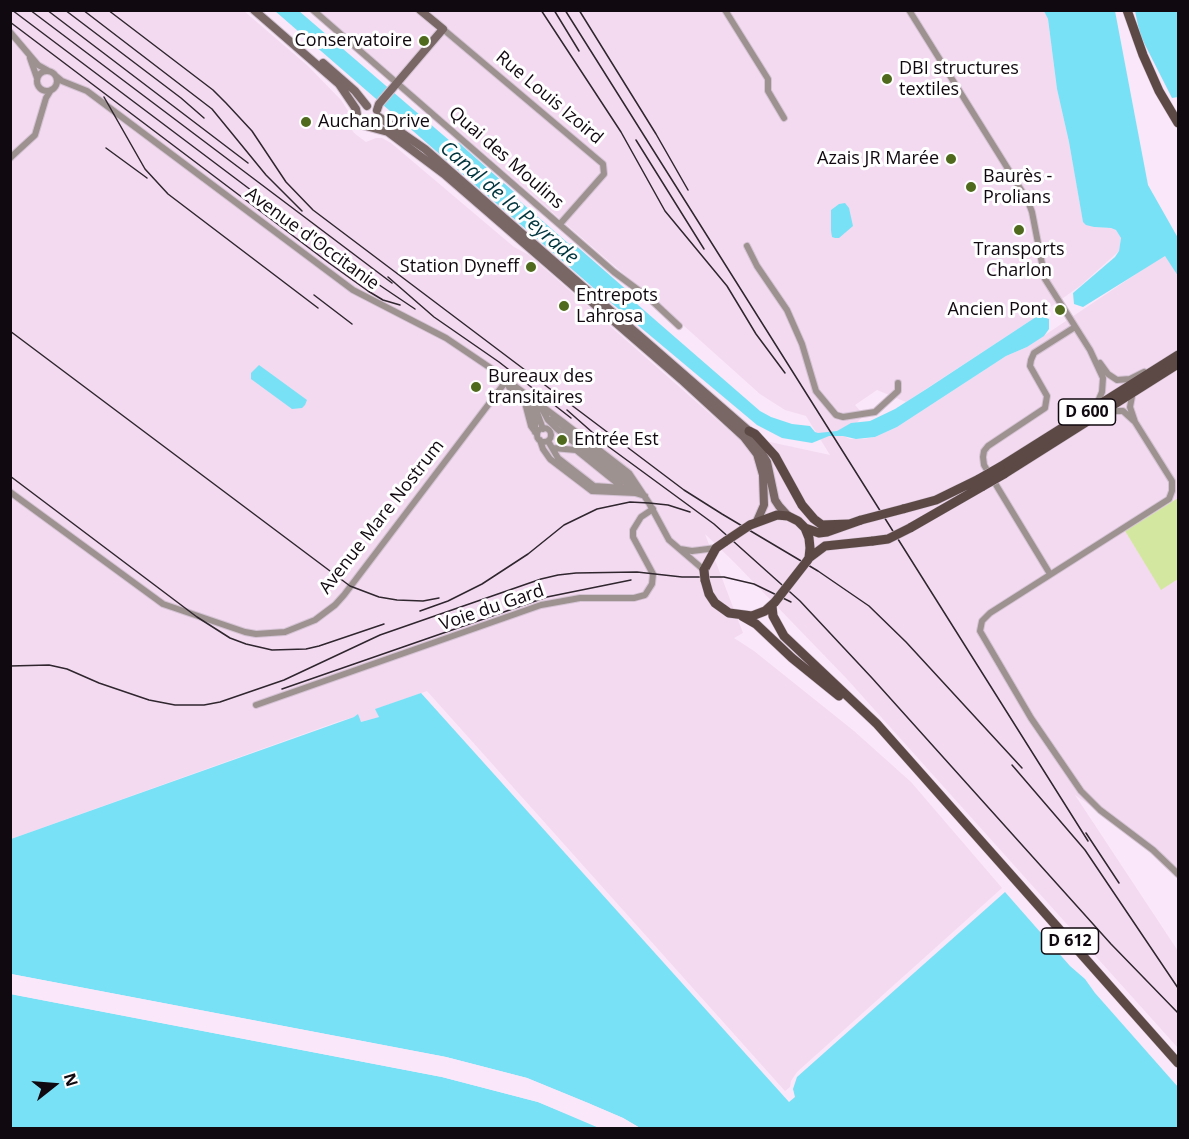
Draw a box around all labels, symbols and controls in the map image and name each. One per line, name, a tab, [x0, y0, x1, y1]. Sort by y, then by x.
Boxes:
place label: Conservatoire	[295, 30, 412, 52]
marker: Conservatoire	[417, 34, 431, 48]
street label: Rue Louis Izoird	[491, 47, 607, 149]
place label: DBI structures textiles	[899, 58, 1019, 100]
marker: DBI structures textiles	[880, 72, 894, 86]
street label: Quai des Moulins	[444, 102, 568, 214]
place label: Auchan Drive	[318, 111, 430, 133]
marker: Auchan Drive	[299, 115, 313, 129]
water label: Canal de la Peyrade	[435, 136, 583, 270]
place label: Azais JR Marée	[817, 148, 939, 170]
marker: Azais JR Marée	[944, 152, 958, 166]
place label: Baurès - Prolians	[983, 166, 1052, 208]
marker: Baurès - Prolians	[964, 180, 978, 194]
street label: Avenue d'Occitanie	[241, 183, 383, 295]
marker: Transports Charlon	[1012, 223, 1026, 237]
place label: Transports Charlon	[973, 239, 1065, 282]
place label: Station Dyneff	[400, 256, 519, 278]
marker: Station Dyneff	[524, 260, 538, 274]
place label: Entrepots Lahrosa	[576, 285, 658, 328]
marker: Entrepots Lahrosa	[557, 299, 571, 313]
place label: Ancien Pont	[947, 299, 1048, 321]
marker: Ancien Pont	[1053, 303, 1067, 317]
place label: Bureaux des transitaires	[488, 366, 593, 409]
marker: Bureaux des transitaires	[469, 380, 483, 394]
road number: D 600	[1058, 399, 1116, 425]
place label: Entrée Est	[574, 429, 659, 451]
marker: Entrée Est	[555, 433, 569, 447]
street label: Avenue Mare Nostrum	[315, 435, 449, 599]
street label: Voie du Gard	[437, 580, 547, 636]
road number: D 612	[1042, 928, 1098, 954]
north arrow	[24, 1055, 84, 1115]
text: N	[59, 1070, 84, 1089]

